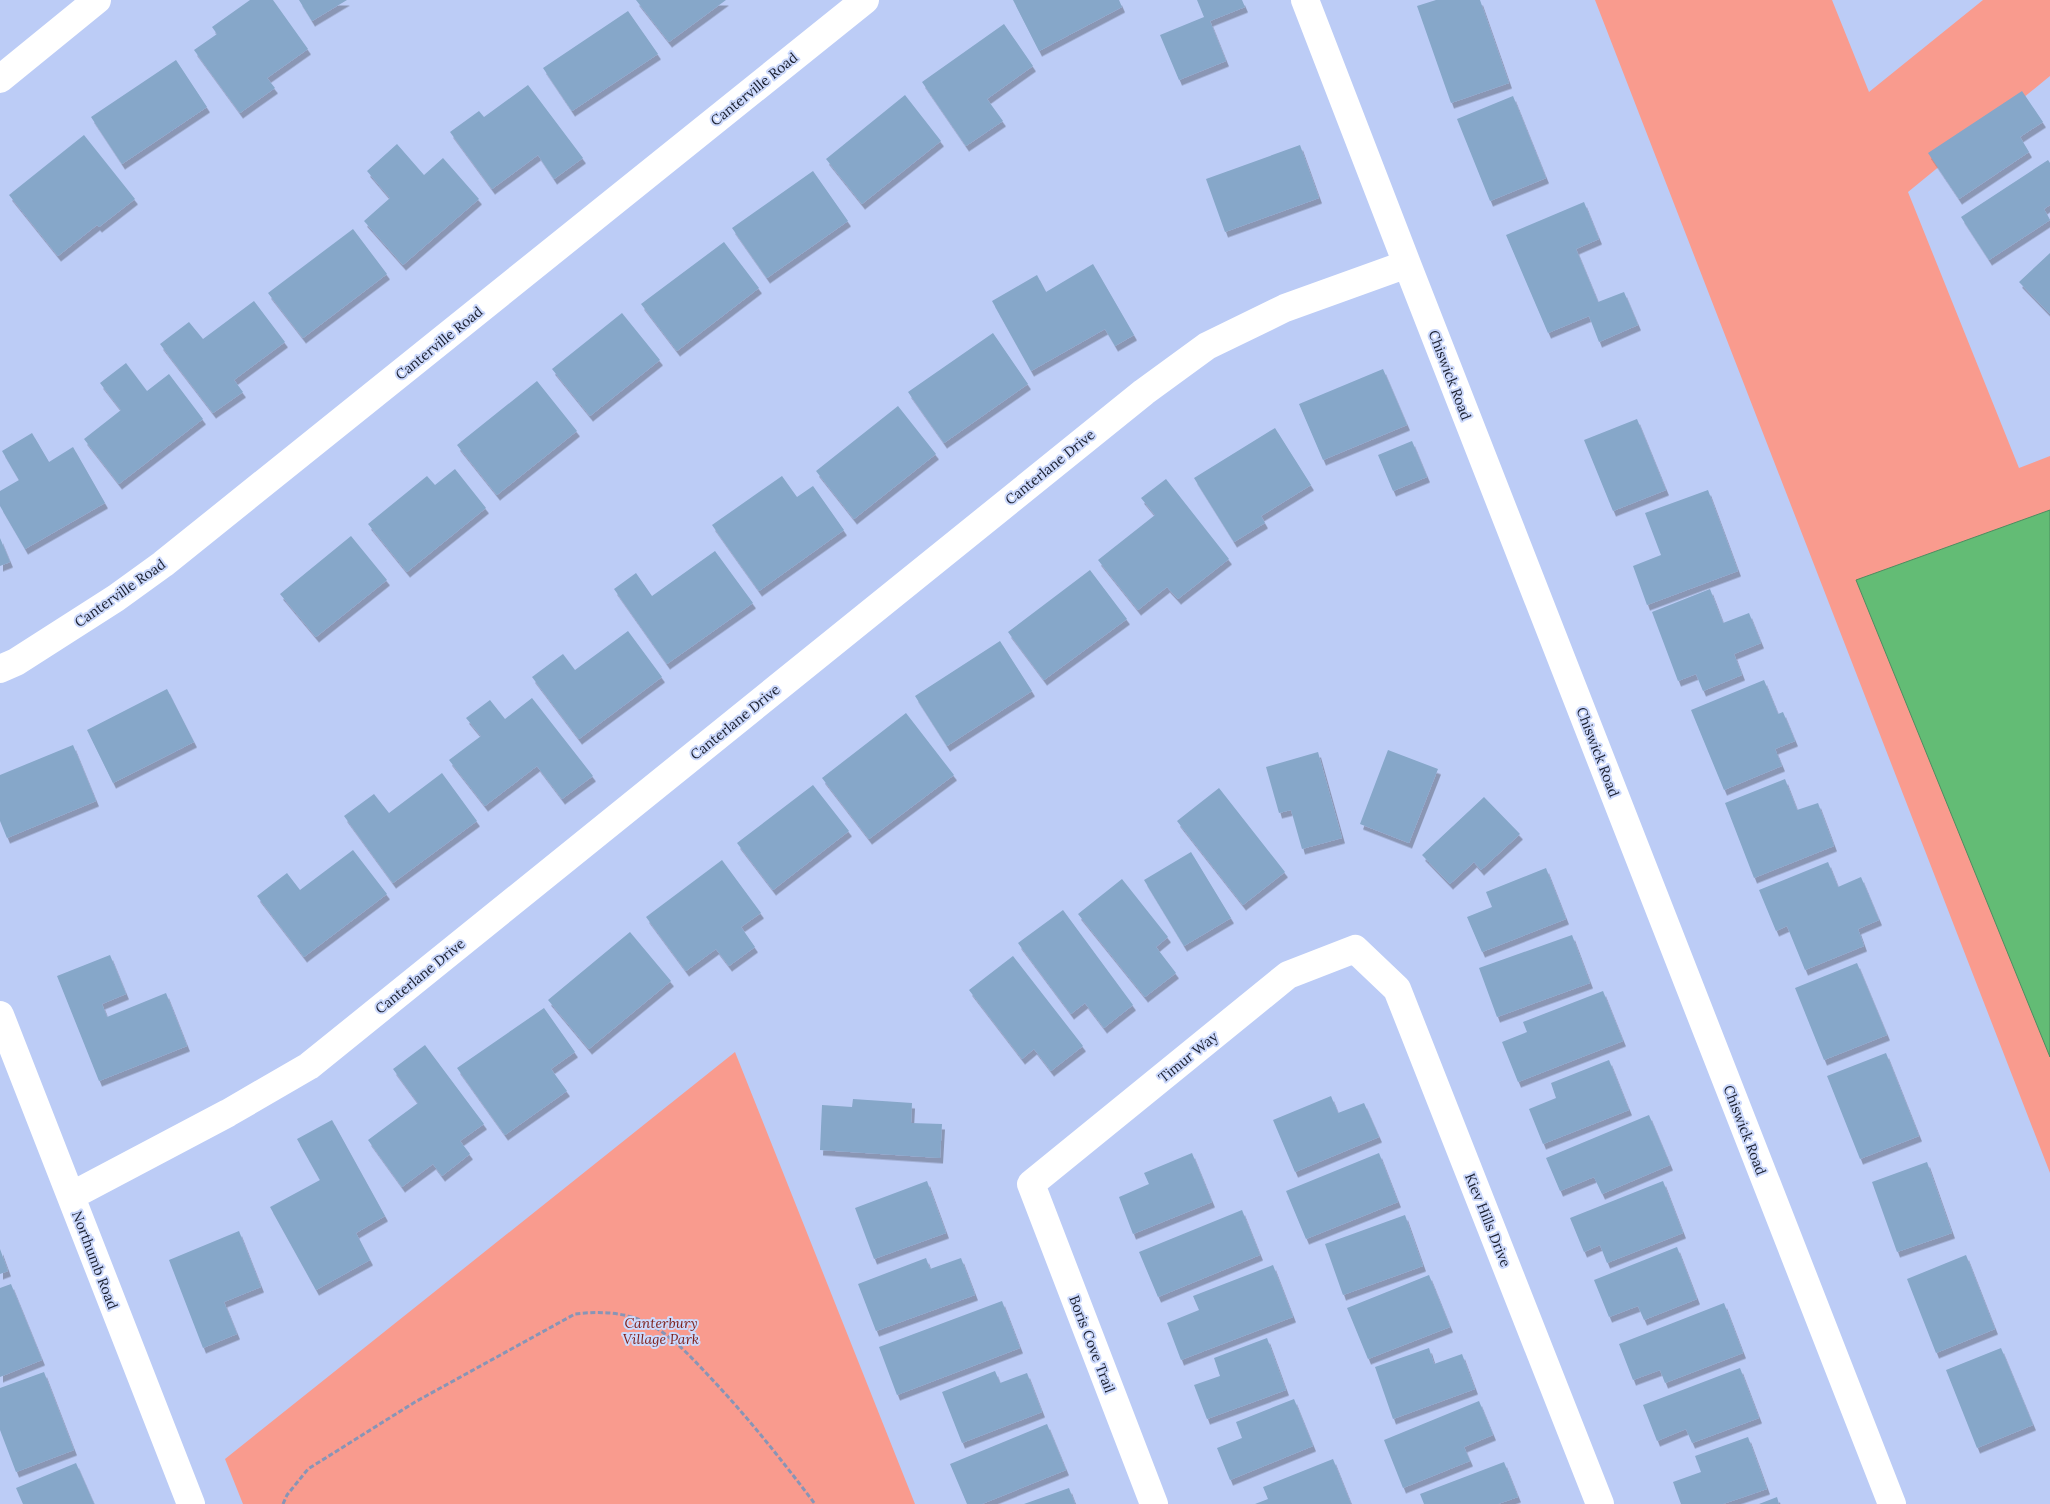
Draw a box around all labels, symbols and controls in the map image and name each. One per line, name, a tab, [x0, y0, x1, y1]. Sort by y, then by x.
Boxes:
street label: Canterville Road	[707, 48, 801, 130]
street label: Canterville Road	[392, 302, 486, 384]
street label: Chiswick Road	[1425, 327, 1475, 423]
street label: Canterlane Drive	[1002, 425, 1099, 509]
street label: Canterville Road	[71, 555, 169, 631]
street label: Canterlane Drive	[687, 680, 784, 764]
street label: Chiswick Road	[1573, 704, 1623, 800]
street label: Canterlane Drive	[372, 934, 469, 1018]
street label: Timur Way	[1155, 1027, 1222, 1086]
street label: Chiswick Road	[1720, 1082, 1770, 1178]
street label: Kiev Hills Drive	[1461, 1171, 1515, 1270]
street label: Northumb Road	[68, 1208, 122, 1312]
street label: Boris Cove Trail	[1065, 1293, 1119, 1395]
park label: Canterbury Village Park	[623, 1314, 699, 1348]

